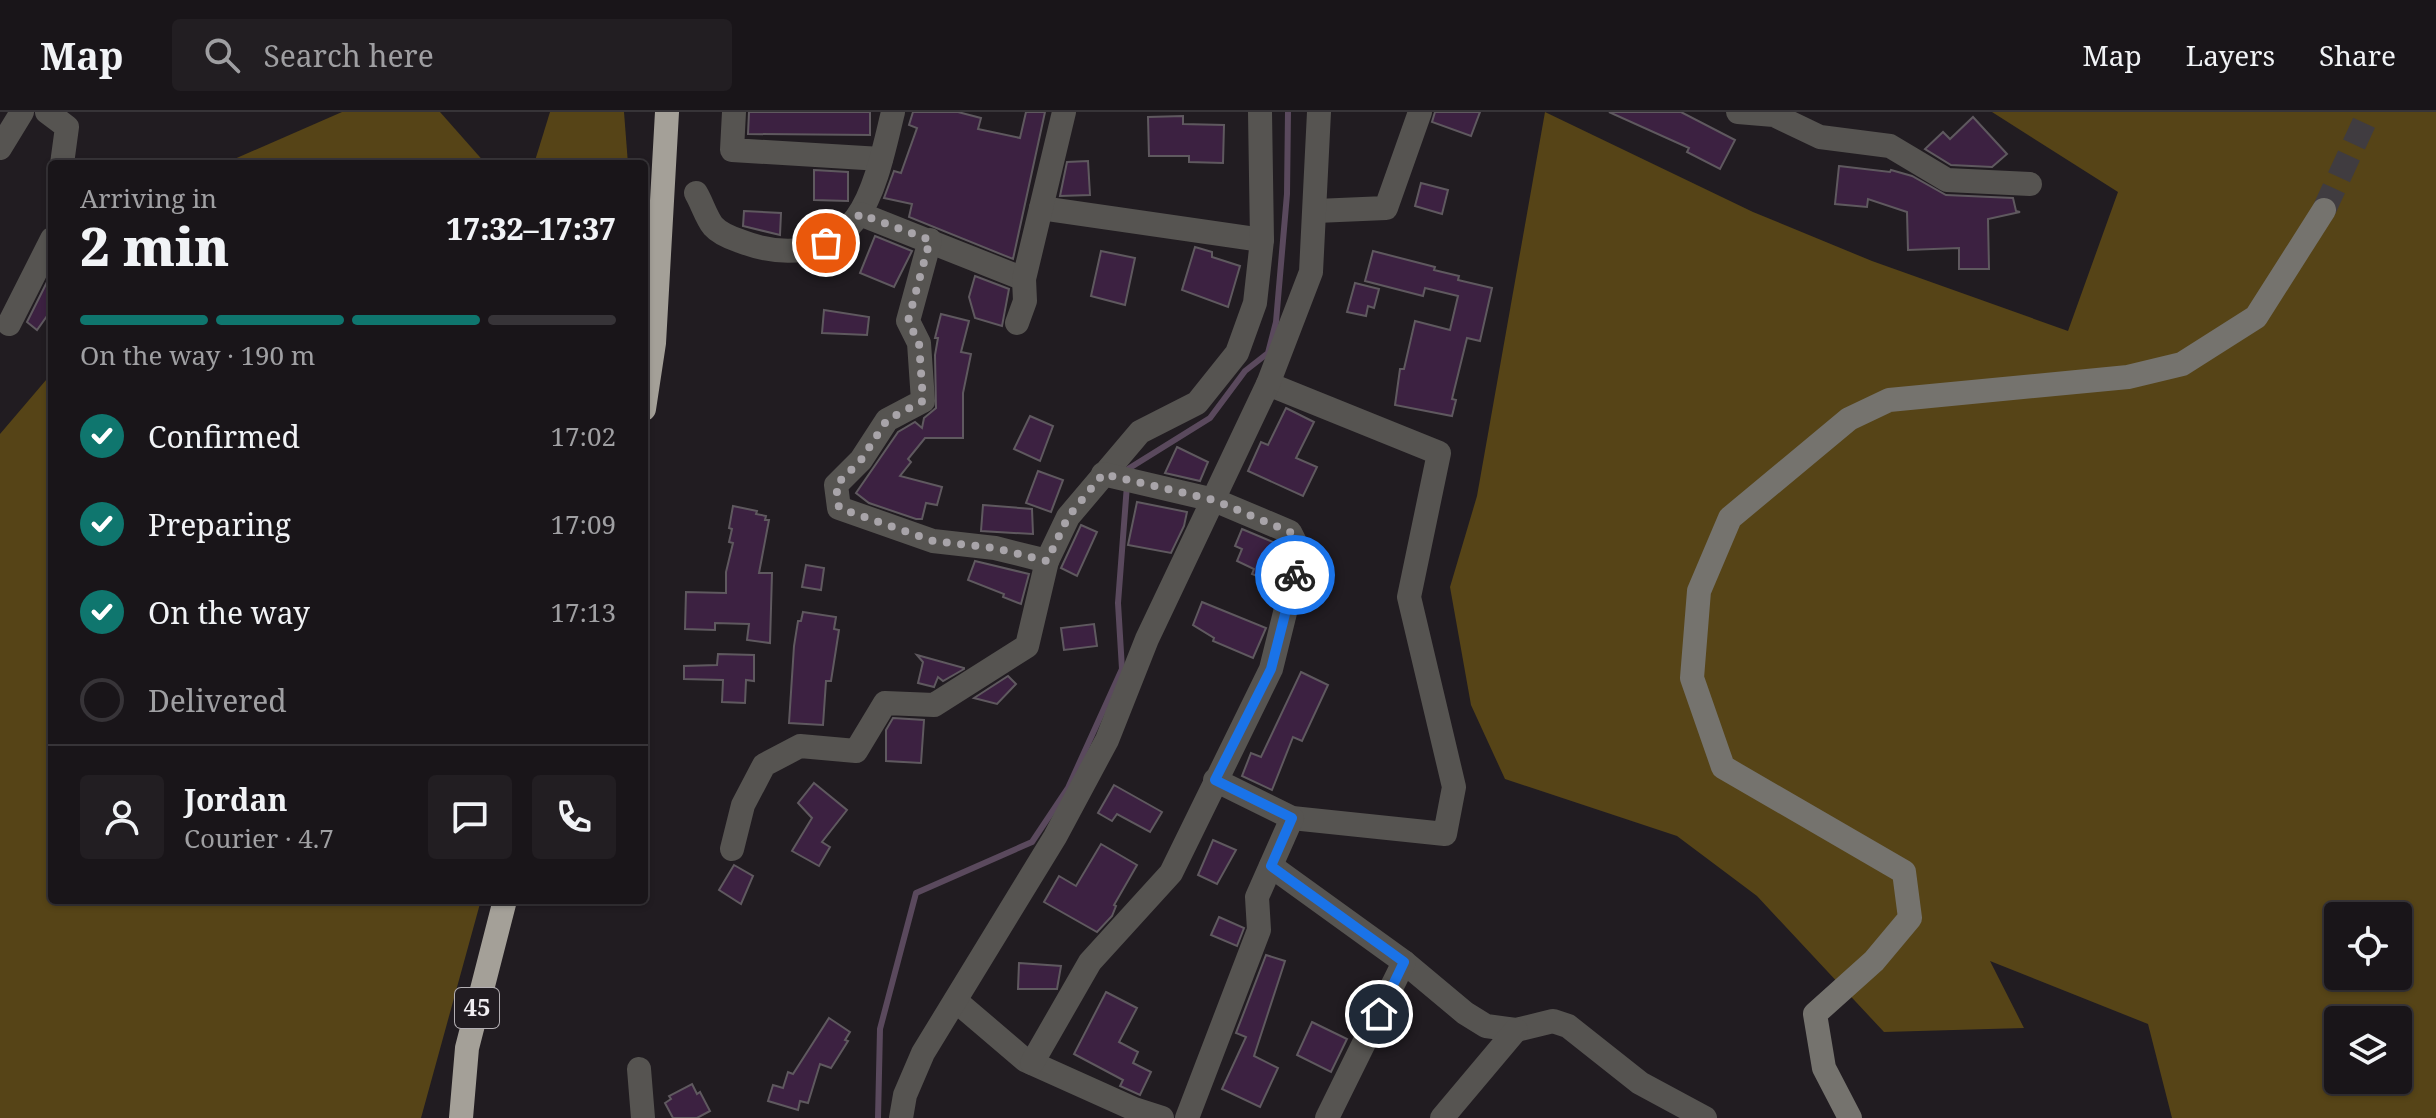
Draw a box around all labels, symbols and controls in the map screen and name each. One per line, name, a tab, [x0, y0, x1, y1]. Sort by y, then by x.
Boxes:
search box	[172, 19, 732, 91]
text: Map	[40, 29, 124, 81]
icon: search	[200, 33, 244, 77]
text: Search here	[264, 35, 434, 76]
text: Map	[2083, 36, 2142, 74]
text: Layers	[2186, 36, 2275, 74]
text: Share	[2319, 36, 2396, 74]
text: Arriving in	[80, 180, 217, 216]
text: 17:32–17:37	[446, 208, 616, 249]
pin	[792, 209, 860, 277]
text: 2 min	[80, 210, 229, 281]
icon: bag	[804, 221, 848, 265]
text: On the way · 190 m	[80, 337, 315, 373]
icon: check	[80, 414, 124, 458]
text: Confirmed	[148, 416, 300, 457]
text: 17:02	[550, 418, 616, 454]
icon: check	[80, 502, 124, 546]
text: Preparing	[148, 504, 291, 545]
text: 17:09	[550, 506, 616, 542]
courier	[1255, 535, 1335, 615]
icon: bike	[1273, 553, 1317, 597]
icon: check	[80, 590, 124, 634]
text: On the way	[148, 592, 310, 633]
text: 17:13	[550, 594, 616, 630]
text: Delivered	[148, 680, 287, 721]
button: person	[80, 775, 164, 859]
button: chat	[428, 775, 512, 859]
button: phone	[532, 775, 616, 859]
text: Jordan	[184, 779, 287, 820]
text: Courier · 4.7	[184, 820, 334, 856]
map controls	[2324, 902, 2412, 1094]
button: locate	[2324, 902, 2412, 990]
pin	[1345, 980, 1413, 1048]
road number: 45	[455, 988, 499, 1028]
icon: home	[1357, 992, 1401, 1036]
button: layers	[2324, 1006, 2412, 1094]

